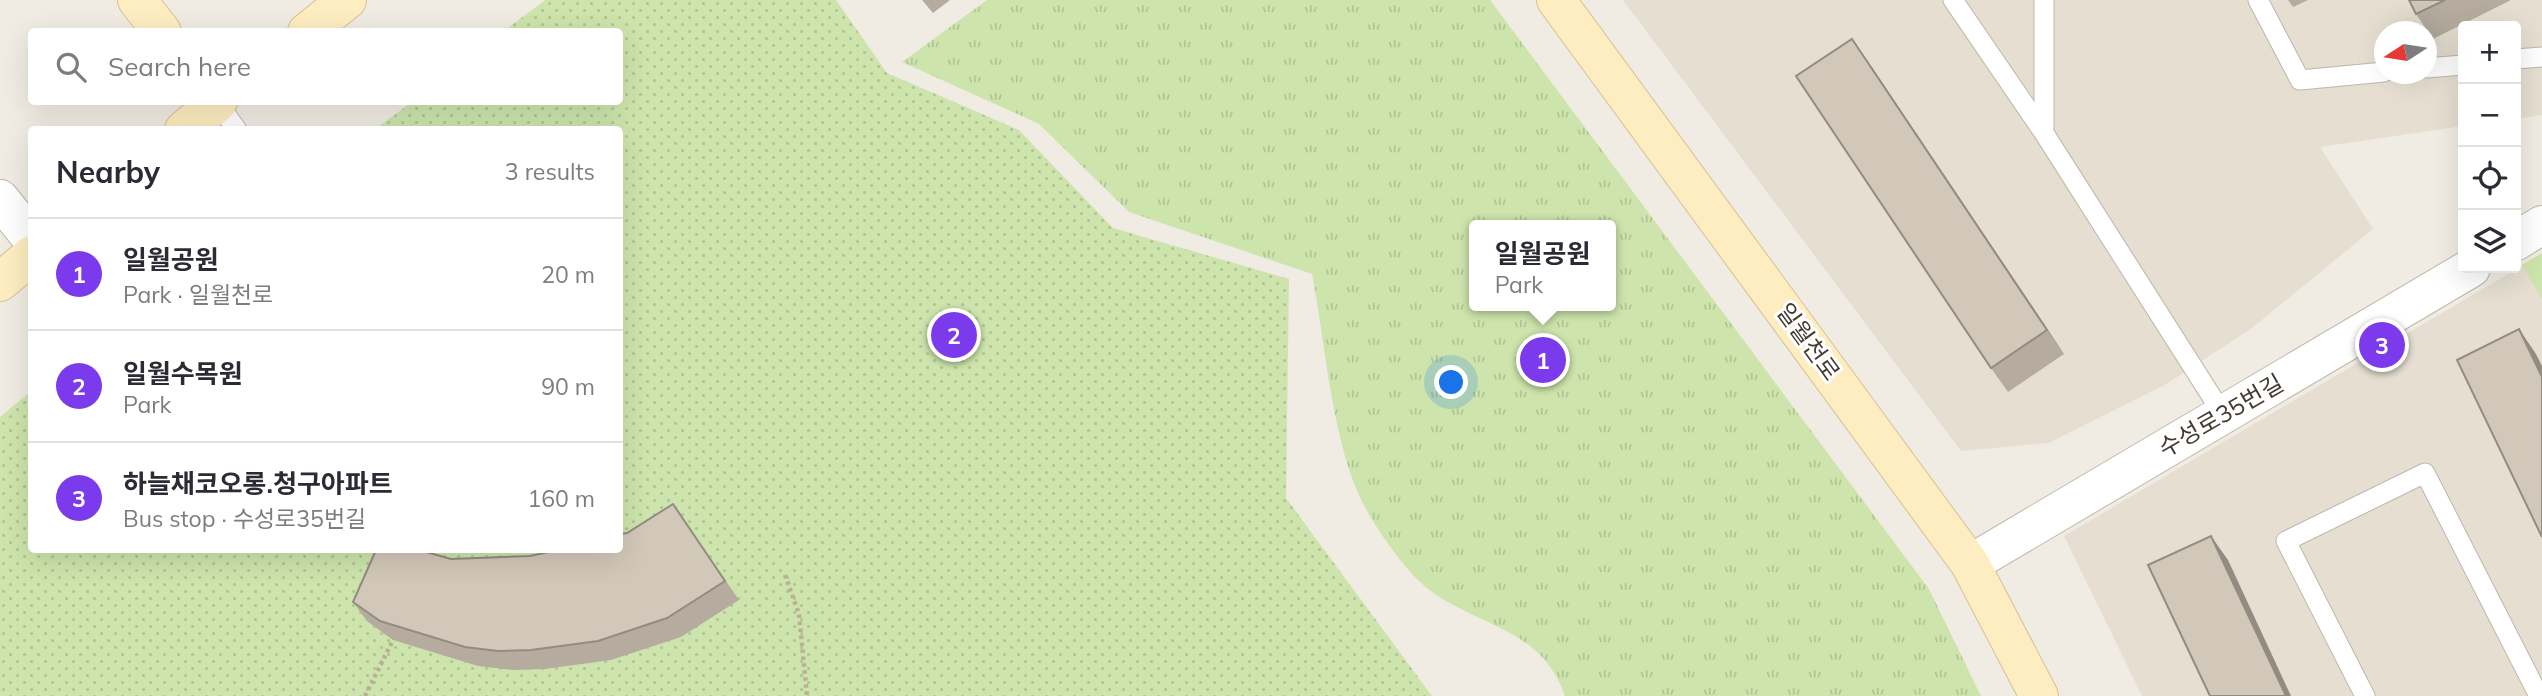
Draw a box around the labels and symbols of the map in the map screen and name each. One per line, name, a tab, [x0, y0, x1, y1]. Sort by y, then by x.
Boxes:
north arrow	[2374, 21, 2437, 84]
street label: 일월천로	[1771, 297, 1847, 386]
pin: 2	[931, 309, 977, 361]
pin: 3	[2359, 319, 2405, 371]
pin: 1	[1520, 334, 1566, 386]
your location	[1434, 365, 1468, 399]
street label: 수성로35번길	[2153, 367, 2288, 463]

